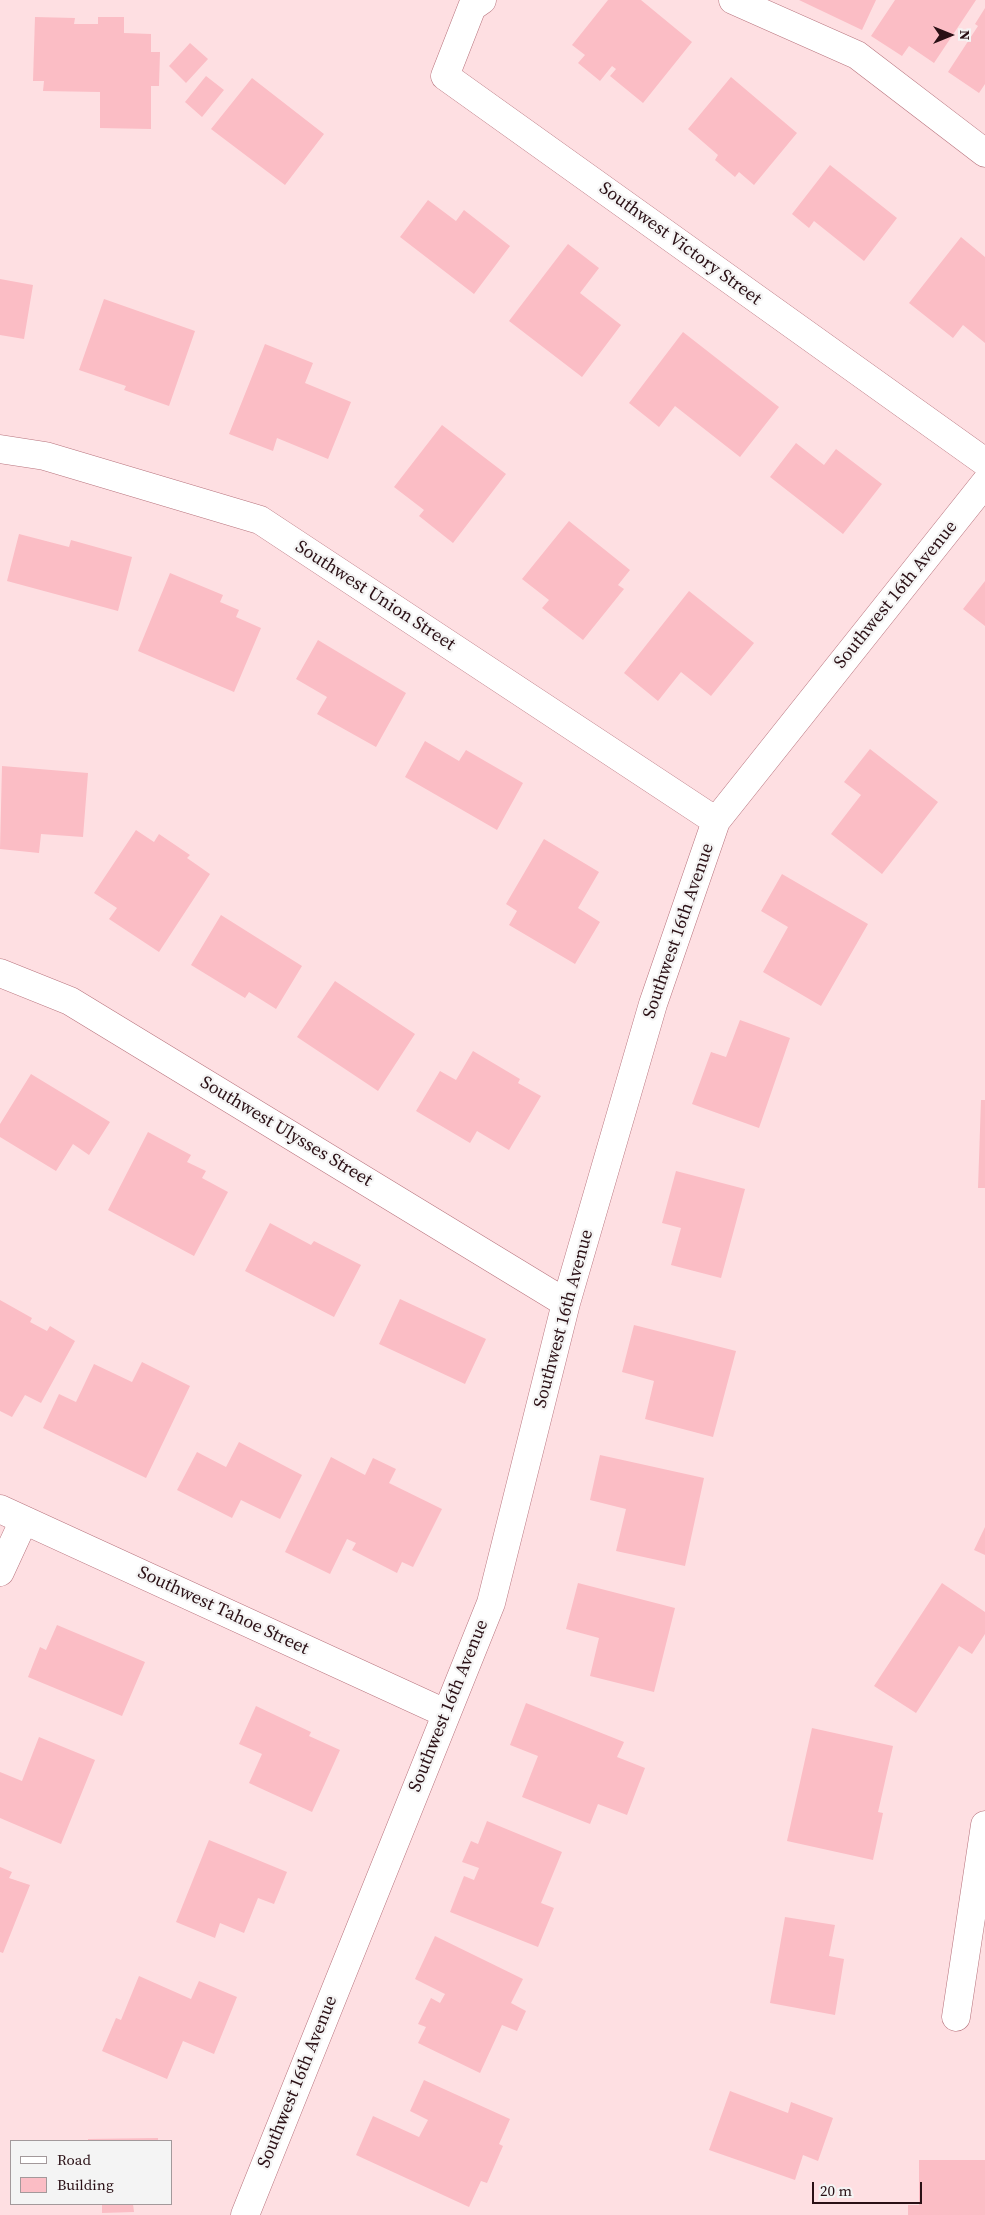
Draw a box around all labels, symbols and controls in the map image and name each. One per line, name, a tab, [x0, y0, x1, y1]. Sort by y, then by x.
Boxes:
north arrow	[925, 10, 975, 60]
text: N	[955, 30, 975, 40]
street label: Southwest Victory Street	[595, 178, 765, 310]
street label: Southwest 16th Avenue	[830, 517, 962, 673]
street label: Southwest Union Street	[291, 536, 459, 656]
street label: Southwest 16th Avenue	[639, 841, 719, 1021]
street label: Southwest Ulysses Street	[196, 1072, 376, 1192]
street label: Southwest 16th Avenue	[530, 1227, 598, 1411]
street label: Southwest Tahoe Street	[134, 1562, 312, 1660]
street label: Southwest 16th Avenue	[405, 1617, 493, 1795]
street label: Southwest 16th Avenue	[254, 1993, 342, 2171]
legend	[10, 2140, 172, 2205]
text: Road	[57, 2149, 91, 2170]
scale bar	[815, 2172, 925, 2204]
text: Building	[57, 2174, 114, 2195]
text: 20 m	[820, 2180, 852, 2201]

